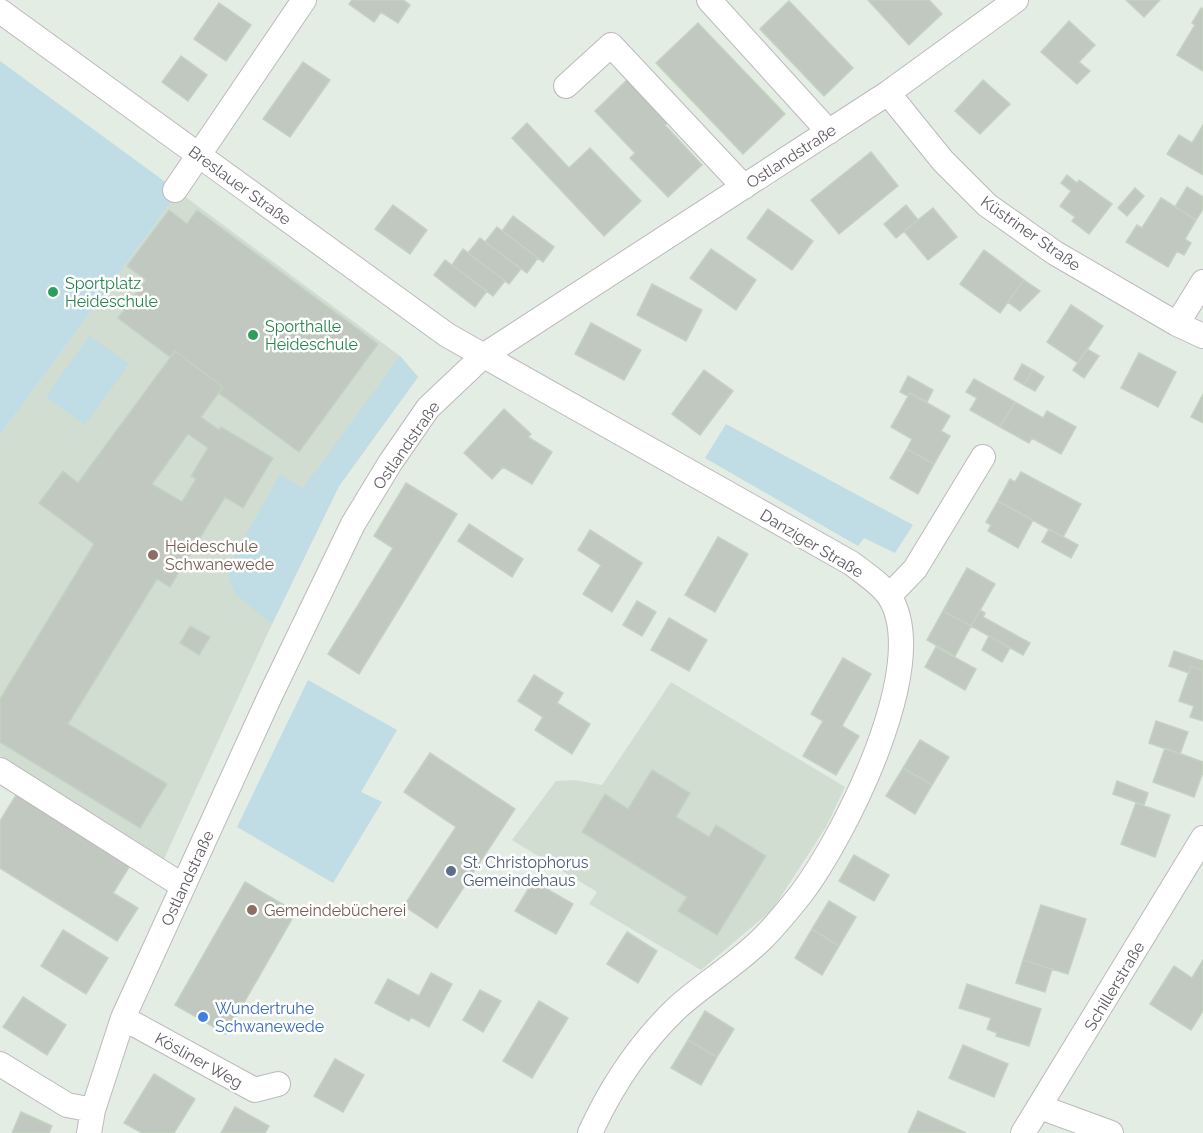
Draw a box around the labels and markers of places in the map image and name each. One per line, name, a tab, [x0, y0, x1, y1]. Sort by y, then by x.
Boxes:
place label: Sportplatz Heideschule	[65, 274, 158, 311]
marker: Sportplatz Heideschule	[46, 285, 60, 299]
place label: Sporthalle Heideschule	[265, 317, 358, 354]
marker: Sporthalle Heideschule	[246, 328, 260, 342]
place label: Heideschule Schwanewede	[165, 537, 274, 574]
marker: Heideschule Schwanewede	[146, 548, 160, 562]
place label: St. Christophorus Gemeindehaus	[463, 853, 589, 890]
marker: St. Christophorus Gemeindehaus	[444, 864, 458, 878]
place label: Gemeindebücherei	[264, 901, 406, 920]
marker: Gemeindebücherei	[245, 903, 259, 917]
place label: Wundertruhe Schwanewede	[215, 999, 324, 1036]
marker: Wundertruhe Schwanewede	[196, 1010, 210, 1024]

